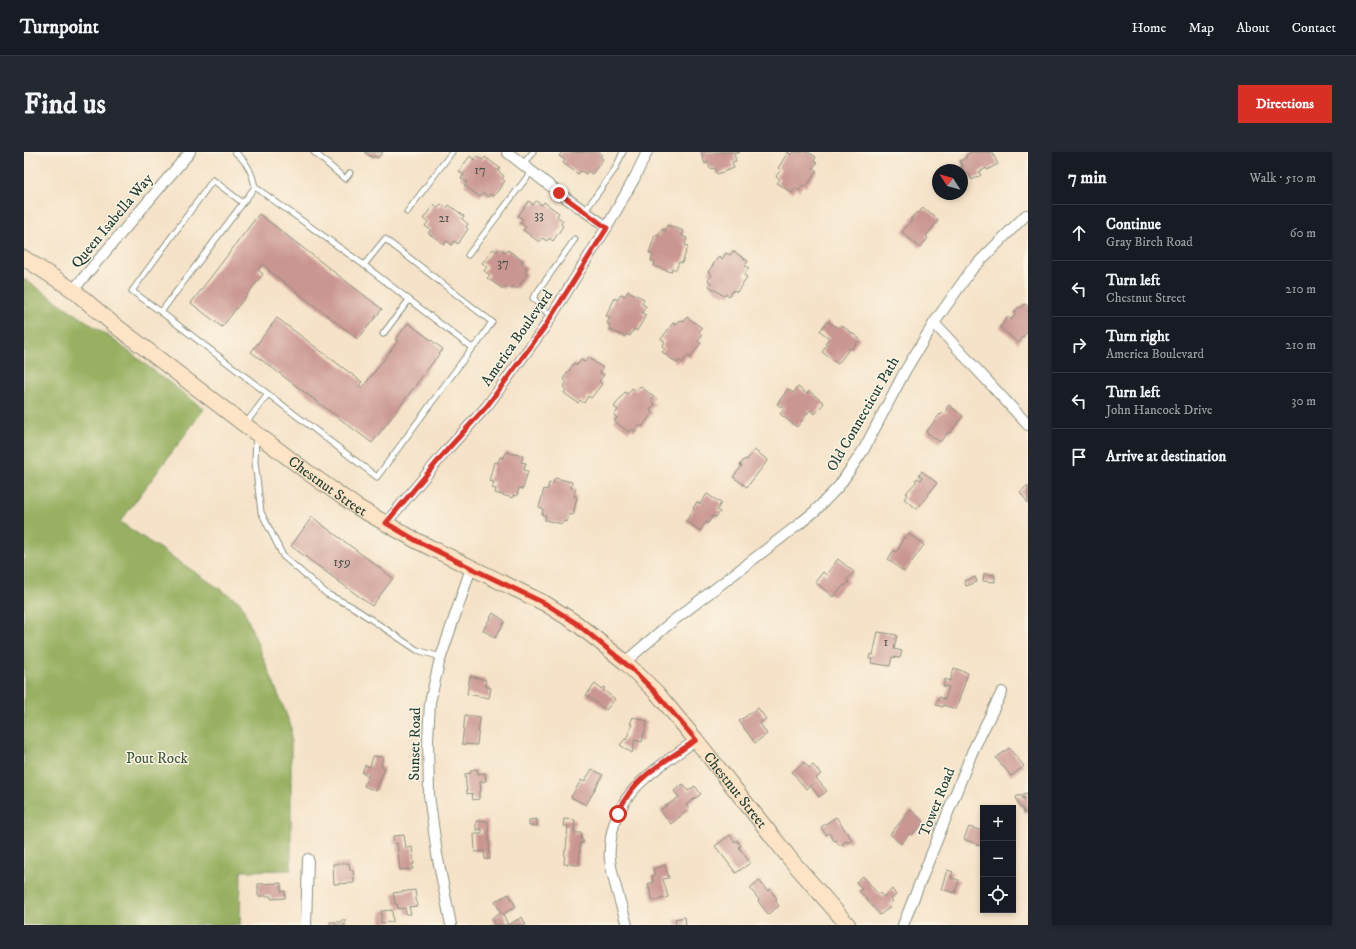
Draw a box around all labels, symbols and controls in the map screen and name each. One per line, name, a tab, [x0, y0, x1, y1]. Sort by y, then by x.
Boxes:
text: Turnpoint	[20, 16, 99, 39]
text: Home	[1132, 19, 1166, 37]
text: Map	[1188, 19, 1214, 37]
text: About	[1236, 19, 1270, 37]
text: Contact	[1292, 19, 1336, 37]
button: Directions	[1238, 85, 1332, 123]
text: Find us	[24, 87, 106, 122]
house number: 17	[474, 162, 486, 178]
north arrow	[932, 164, 968, 200]
text: 7 min	[1068, 167, 1107, 189]
street label: Queen Isabella Way	[67, 169, 158, 272]
text: Walk · 510 m	[1250, 170, 1316, 186]
route end	[550, 184, 568, 202]
house number: 33	[534, 207, 544, 223]
house number: 21	[438, 210, 450, 226]
text: Continue	[1106, 215, 1161, 234]
icon: ahead	[1068, 222, 1090, 244]
text: 60 m	[1290, 225, 1316, 241]
text: Gray Birch Road	[1106, 234, 1193, 250]
house number: 37	[497, 255, 509, 271]
text: Turn left	[1106, 271, 1160, 290]
icon: left	[1068, 278, 1090, 300]
text: 210 m	[1285, 281, 1316, 297]
street label: America Boulevard	[477, 286, 558, 390]
text: Chestnut Street	[1106, 290, 1186, 306]
text: Turn right	[1106, 327, 1169, 346]
icon: right	[1068, 334, 1090, 356]
text: 210 m	[1285, 337, 1316, 353]
text: America Boulevard	[1106, 346, 1204, 362]
street label: Old Connecticut Path	[822, 353, 904, 475]
text: Turn left	[1106, 383, 1160, 402]
icon: left	[1068, 390, 1090, 412]
text: 30 m	[1292, 393, 1316, 409]
text: John Hancock Drive	[1106, 402, 1212, 418]
icon: arrive	[1068, 446, 1090, 468]
text: Arrive at destination	[1106, 447, 1226, 466]
street label: Chestnut Street	[284, 451, 371, 520]
house number: 159	[333, 554, 351, 570]
house number: 1	[884, 634, 889, 650]
street label: Sunset Road	[405, 707, 425, 781]
street label: Chestnut Street	[699, 748, 772, 832]
park label: Pout Rock	[126, 749, 189, 768]
street label: Tower Road	[915, 764, 960, 839]
route start	[609, 805, 627, 823]
map controls	[980, 805, 1016, 913]
button: +	[980, 805, 1016, 841]
button: −	[980, 841, 1016, 877]
button: locate	[980, 877, 1016, 913]

